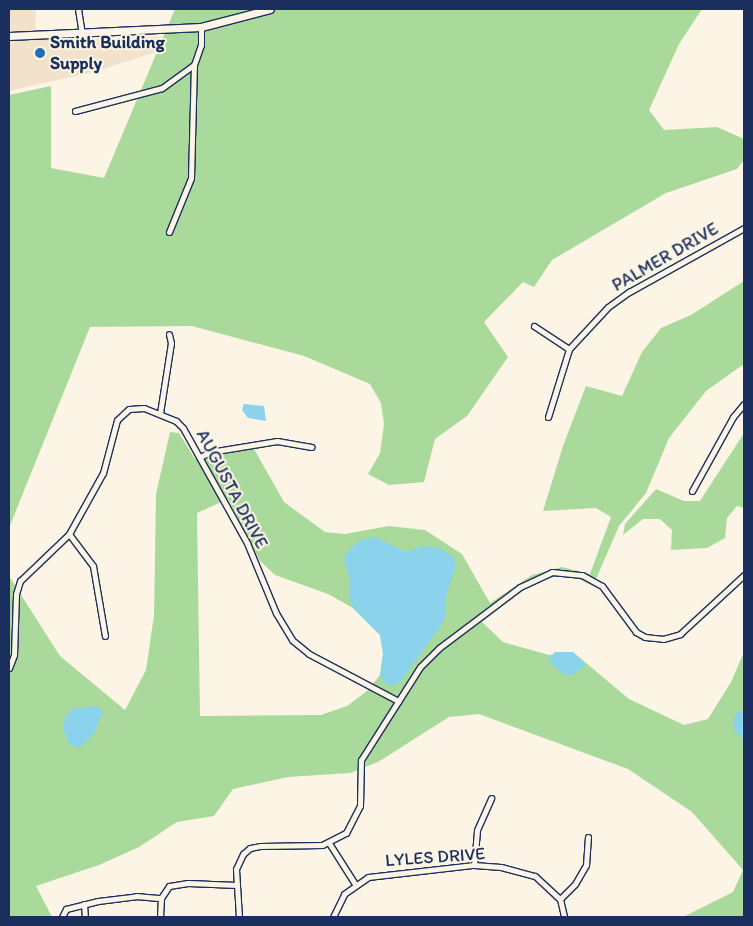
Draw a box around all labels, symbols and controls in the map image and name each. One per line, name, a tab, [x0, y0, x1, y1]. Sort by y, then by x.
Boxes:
place label: Smith Building Supply	[50, 32, 165, 74]
marker: Smith Building Supply	[34, 47, 46, 59]
street label: PALMER DRIVE	[608, 218, 722, 296]
street label: AUGUSTA DRIVE	[191, 425, 273, 553]
street label: LYLES DRIVE	[383, 843, 487, 871]

